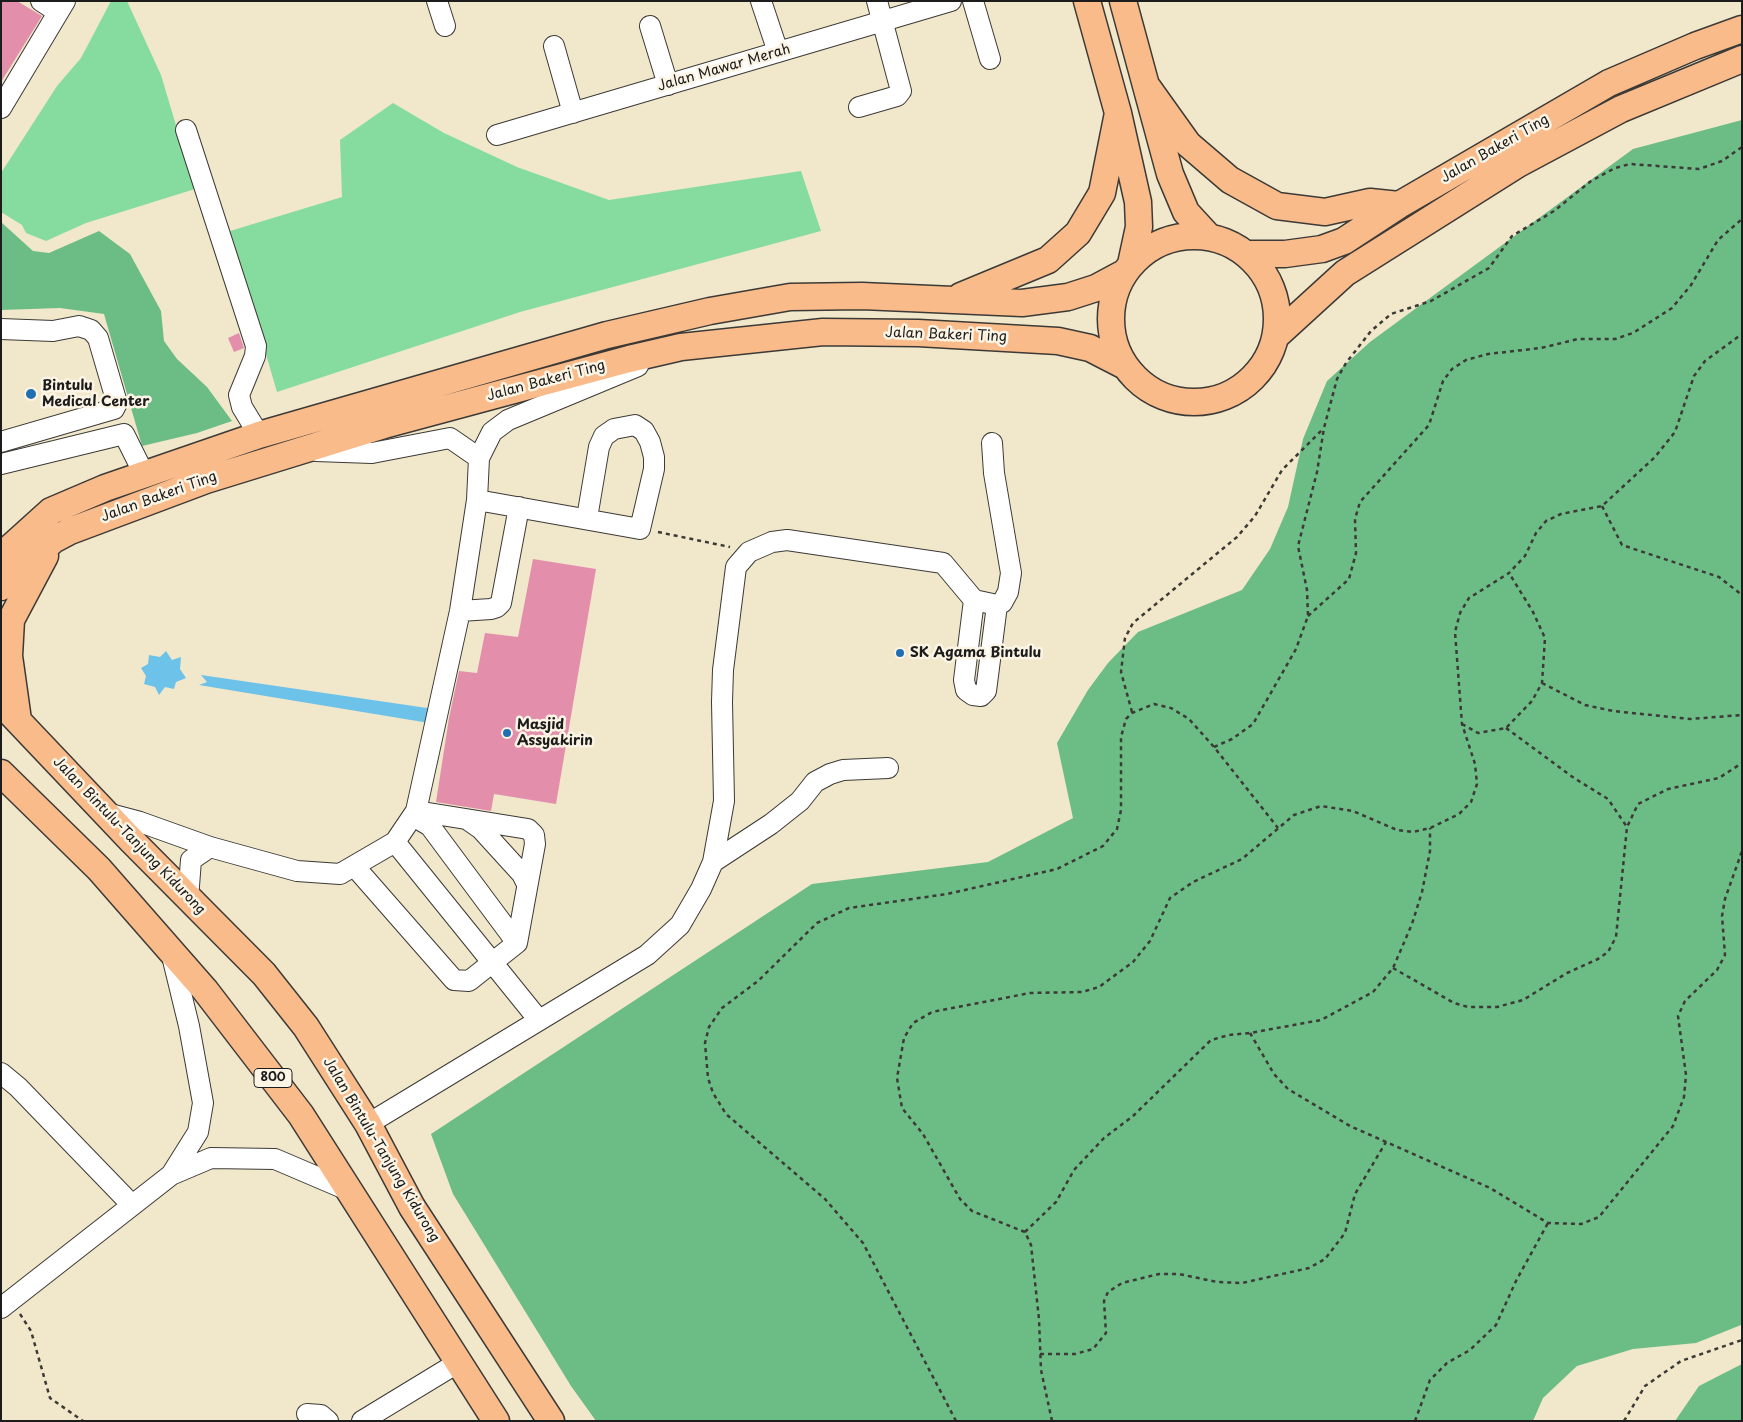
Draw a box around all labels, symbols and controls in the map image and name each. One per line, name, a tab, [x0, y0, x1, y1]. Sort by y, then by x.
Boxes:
street label: Jalan Mawar Merah	[656, 41, 792, 95]
street label: Jalan Bakeri Ting	[1438, 111, 1552, 187]
street label: Jalan Bakeri Ting	[885, 324, 1007, 346]
street label: Jalan Bakeri Ting	[485, 357, 607, 405]
place label: Bintulu Medical Center	[42, 378, 149, 411]
marker: Bintulu Medical Center	[24, 387, 38, 401]
street label: Jalan Bakeri Ting	[99, 468, 219, 526]
place label: SK Agama Bintulu	[910, 645, 1041, 661]
marker: SK Agama Bintulu	[894, 647, 906, 659]
place label: Masjid Assyakirin	[517, 717, 593, 750]
marker: Masjid Assyakirin	[501, 727, 513, 739]
street label: Jalan Bintulu-Tanjung Kidurong	[49, 754, 209, 918]
street label: Jalan Bintulu-Tanjung Kidurong	[319, 1055, 443, 1245]
road number: 800	[254, 1068, 292, 1088]

